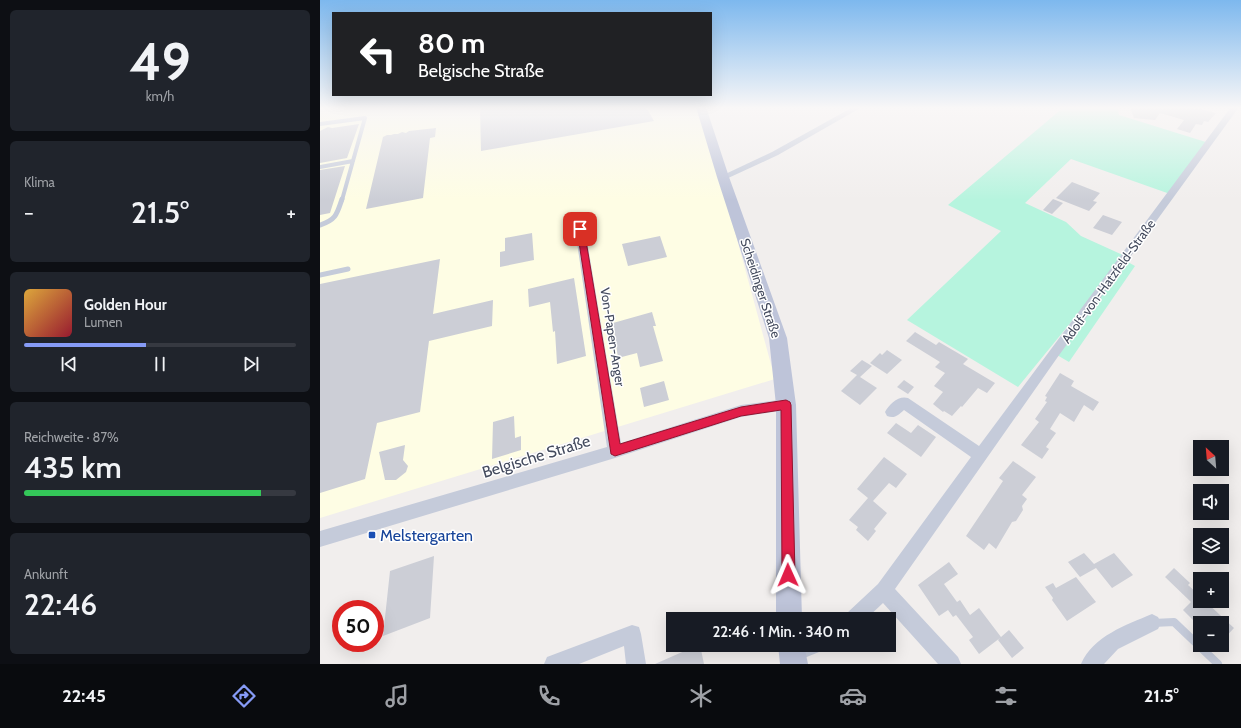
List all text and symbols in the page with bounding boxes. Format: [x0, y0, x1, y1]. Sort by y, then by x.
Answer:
text: 80 m [418, 26, 485, 60]
icon: left [352, 28, 404, 80]
text: 49 [129, 30, 191, 93]
text: Belgische Straße [418, 60, 544, 82]
text: km/h [146, 88, 174, 104]
text: Klima [24, 174, 55, 190]
text: 21.5° [131, 194, 189, 231]
text: − [24, 199, 34, 226]
text: + [286, 199, 296, 226]
pin [563, 212, 597, 246]
street label: Adolf-von-Hatzfeld-Straße [1058, 216, 1159, 346]
icon: arrive [569, 218, 591, 240]
street label: Scheidinger Straße [737, 236, 785, 340]
street label: Von-Papen-Anger [597, 286, 629, 388]
text: Golden Hour [84, 296, 167, 314]
text: Lumen [84, 314, 123, 330]
icon: previous [58, 353, 80, 375]
icon: pause [149, 353, 171, 375]
icon: next [240, 353, 262, 375]
text: Reichweite · 87% [24, 429, 119, 445]
street label: Belgische Straße [480, 431, 592, 482]
north arrow [1193, 440, 1229, 476]
map controls [1193, 440, 1229, 652]
text: 435 km [24, 449, 122, 486]
button: sound [1193, 484, 1229, 520]
place label: Melstergarten [380, 526, 473, 545]
button: layers [1193, 528, 1229, 564]
marker: Melstergarten [367, 530, 377, 540]
position arrow [767, 554, 809, 596]
text: Ankunft [24, 566, 68, 582]
button: + [1193, 572, 1229, 608]
text: 22:46 [24, 586, 97, 623]
speed limit sign: 50 [332, 600, 384, 652]
button: − [1193, 616, 1229, 652]
text: 22:46 · 1 Min. · 340 m [712, 623, 850, 641]
icon: directions [230, 682, 258, 710]
icon: music [383, 682, 411, 710]
icon: phone [535, 682, 563, 710]
icon: climate [687, 682, 715, 710]
icon: car [839, 682, 867, 710]
icon: filters [992, 682, 1020, 710]
text: 22:45 [62, 685, 106, 707]
text: 21.5° [1144, 685, 1179, 707]

